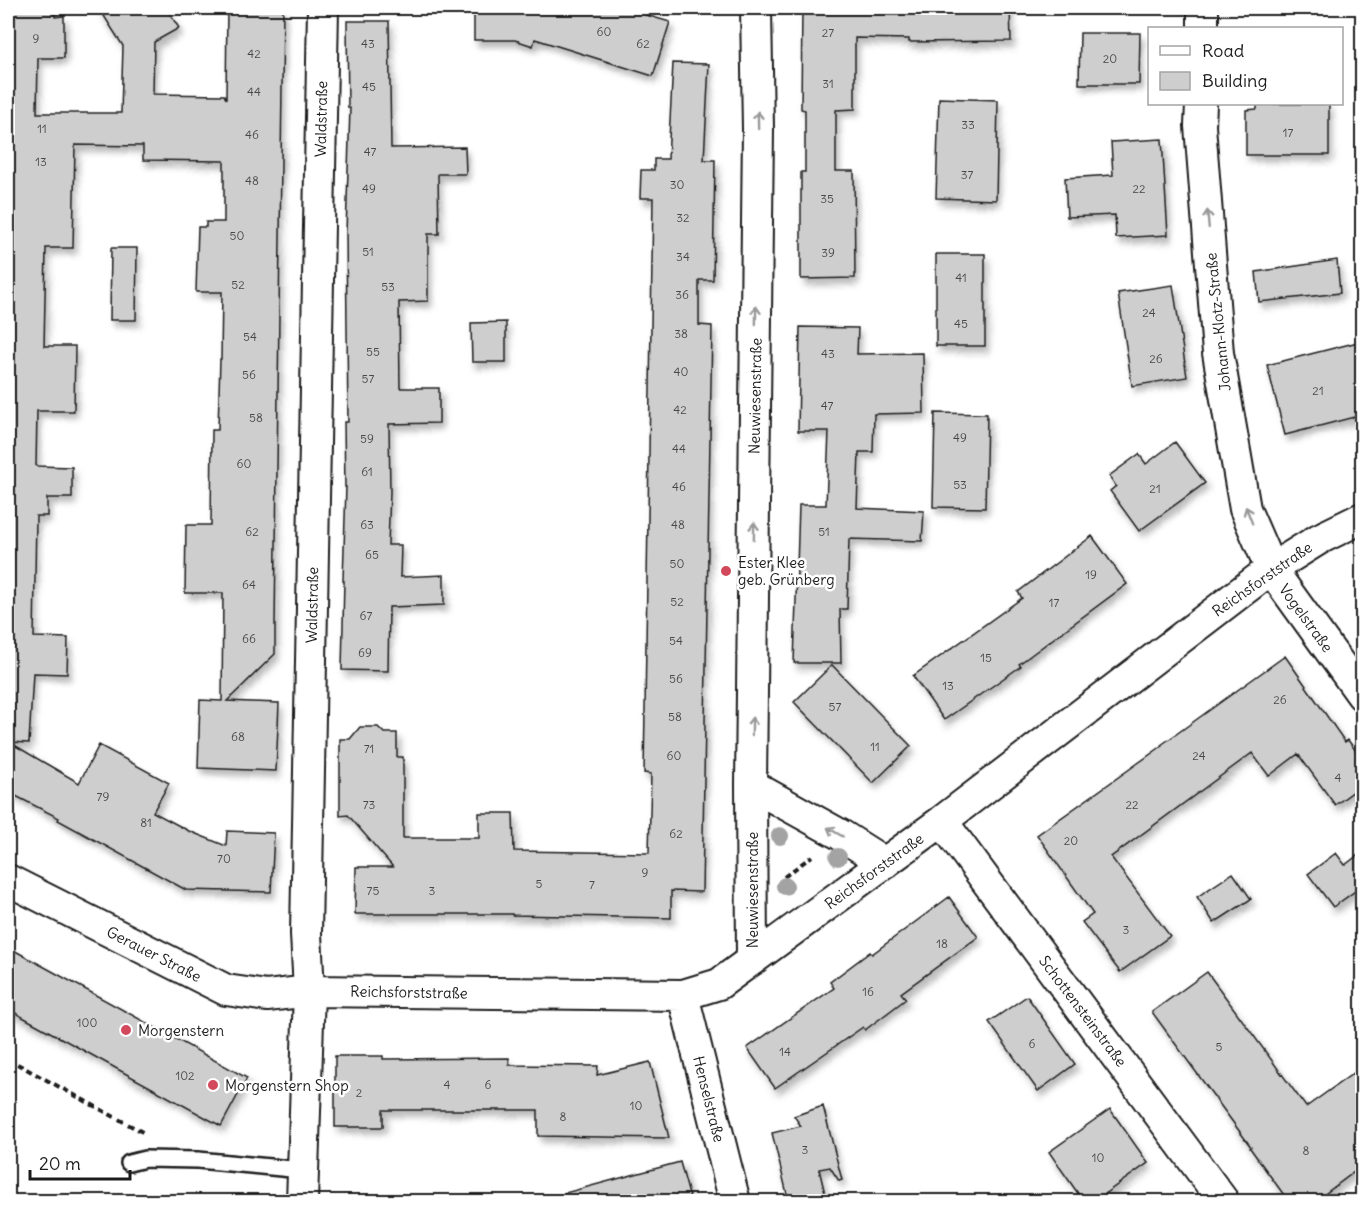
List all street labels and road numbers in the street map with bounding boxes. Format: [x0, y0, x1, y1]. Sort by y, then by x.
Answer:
street label: Waldstraße [311, 81, 331, 157]
street label: Johann-Klotz-Straße [1201, 252, 1235, 392]
street label: Neuwiesenstraße [744, 338, 766, 454]
street label: Reichsforststraße [1208, 537, 1316, 621]
street label: Waldstraße [302, 567, 322, 643]
street label: Vogelstraße [1275, 580, 1337, 656]
street label: Reichsforststraße [821, 829, 927, 913]
street label: Neuwiesenstraße [743, 832, 762, 948]
street label: Gerauer Straße [103, 922, 205, 986]
street label: Schottensteinstraße [1035, 952, 1131, 1070]
street label: Reichsforststraße [350, 981, 468, 1003]
street label: Henselstraße [689, 1054, 729, 1144]

